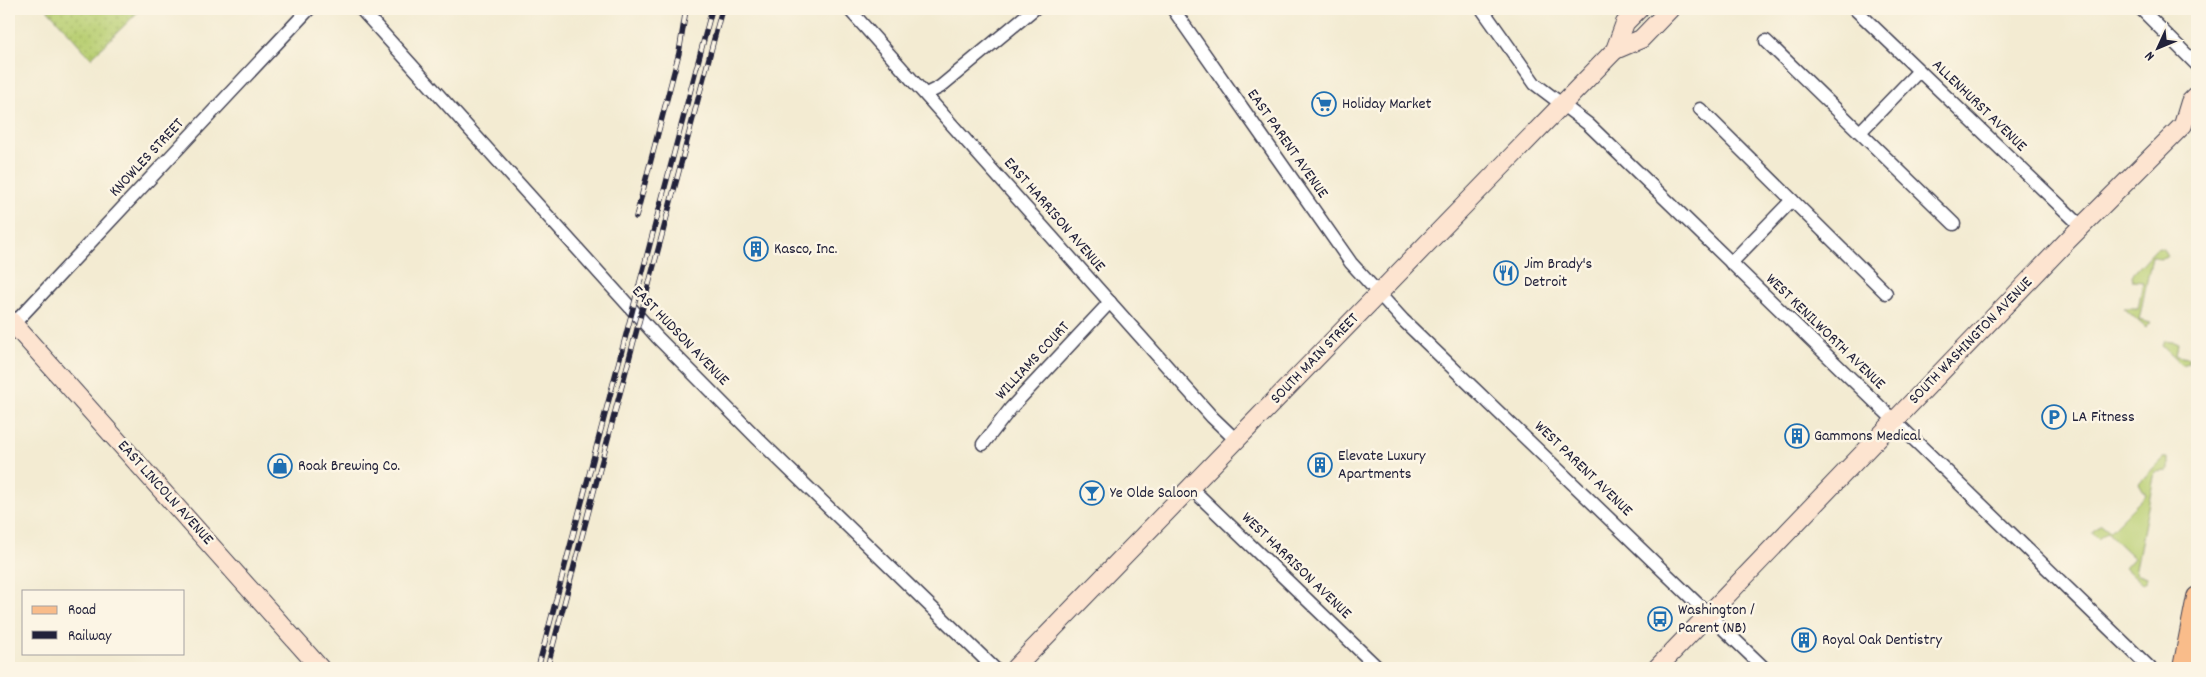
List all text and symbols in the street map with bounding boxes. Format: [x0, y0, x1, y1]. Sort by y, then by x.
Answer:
north arrow [2134, 22, 2184, 72]
text: N [2140, 46, 2160, 65]
street label: ALLENHURST AVENUE [1926, 55, 2032, 158]
street label: EAST PARENT AVENUE [1241, 85, 1334, 204]
supermarket icon: Holiday Market [1311, 91, 1337, 117]
place label: Holiday Market [1342, 93, 1432, 116]
street label: KNOWLES STREET [104, 113, 190, 203]
street label: EAST HARRISON AVENUE [998, 153, 1111, 278]
building icon: Kasco, Inc. [743, 236, 769, 262]
place label: Kasco, Inc. [774, 238, 837, 261]
place label: Jim Brady's Detroit [1524, 253, 1593, 294]
restaurant icon: Jim Brady's Detroit [1493, 260, 1519, 286]
street label: WEST KENILWORTH AVENUE [1760, 269, 1891, 396]
street label: SOUTH WASHINGTON AVENUE [1904, 271, 2039, 410]
street label: EAST HUDSON AVENUE [626, 281, 735, 392]
street label: SOUTH MAIN STREET [1265, 308, 1365, 410]
street label: WILLIAMS COURT [990, 316, 1076, 405]
parking icon: LA Fitness [2041, 404, 2067, 430]
place label: LA Fitness [2072, 406, 2135, 429]
street label: WEST PARENT AVENUE [1529, 416, 1638, 523]
building icon: Gammons Medical [1784, 423, 1810, 449]
place label: Gammons Medical [1814, 425, 1921, 448]
street label: EAST LINCOLN AVENUE [112, 435, 219, 551]
place label: Elevate Luxury Apartments [1338, 445, 1426, 486]
building icon: Elevate Luxury Apartments [1307, 452, 1333, 478]
shop icon: Roak Brewing Co. [267, 453, 293, 479]
place label: Roak Brewing Co. [298, 455, 400, 478]
bar icon: Ye Olde Saloon [1079, 480, 1105, 506]
place label: Ye Olde Saloon [1110, 482, 1198, 505]
street label: WEST HARRISON AVENUE [1236, 507, 1357, 625]
legend [22, 590, 185, 654]
place label: Washington / Parent (NB) [1678, 599, 1755, 640]
text: Road [68, 600, 96, 622]
bus stop icon: Washington / Parent (NB) [1647, 606, 1673, 632]
text: Railway [68, 626, 112, 648]
building icon: Royal Oak Dentistry [1791, 627, 1817, 653]
place label: Royal Oak Dentistry [1822, 629, 1942, 652]

